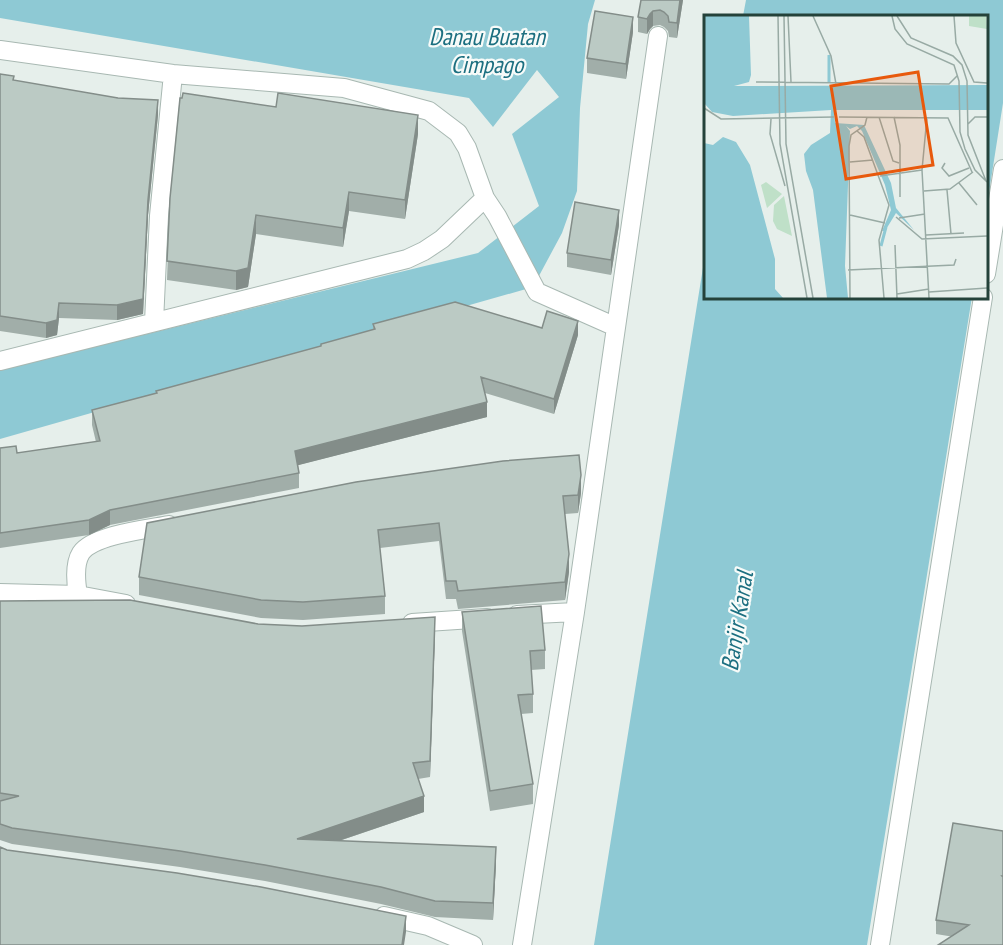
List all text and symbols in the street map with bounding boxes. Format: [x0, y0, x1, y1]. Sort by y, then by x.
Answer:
inset map [704, 15, 988, 298]
water label: Danau Buatan Cimpago [429, 21, 546, 80]
water label: Banjir Kanal [714, 567, 761, 673]

